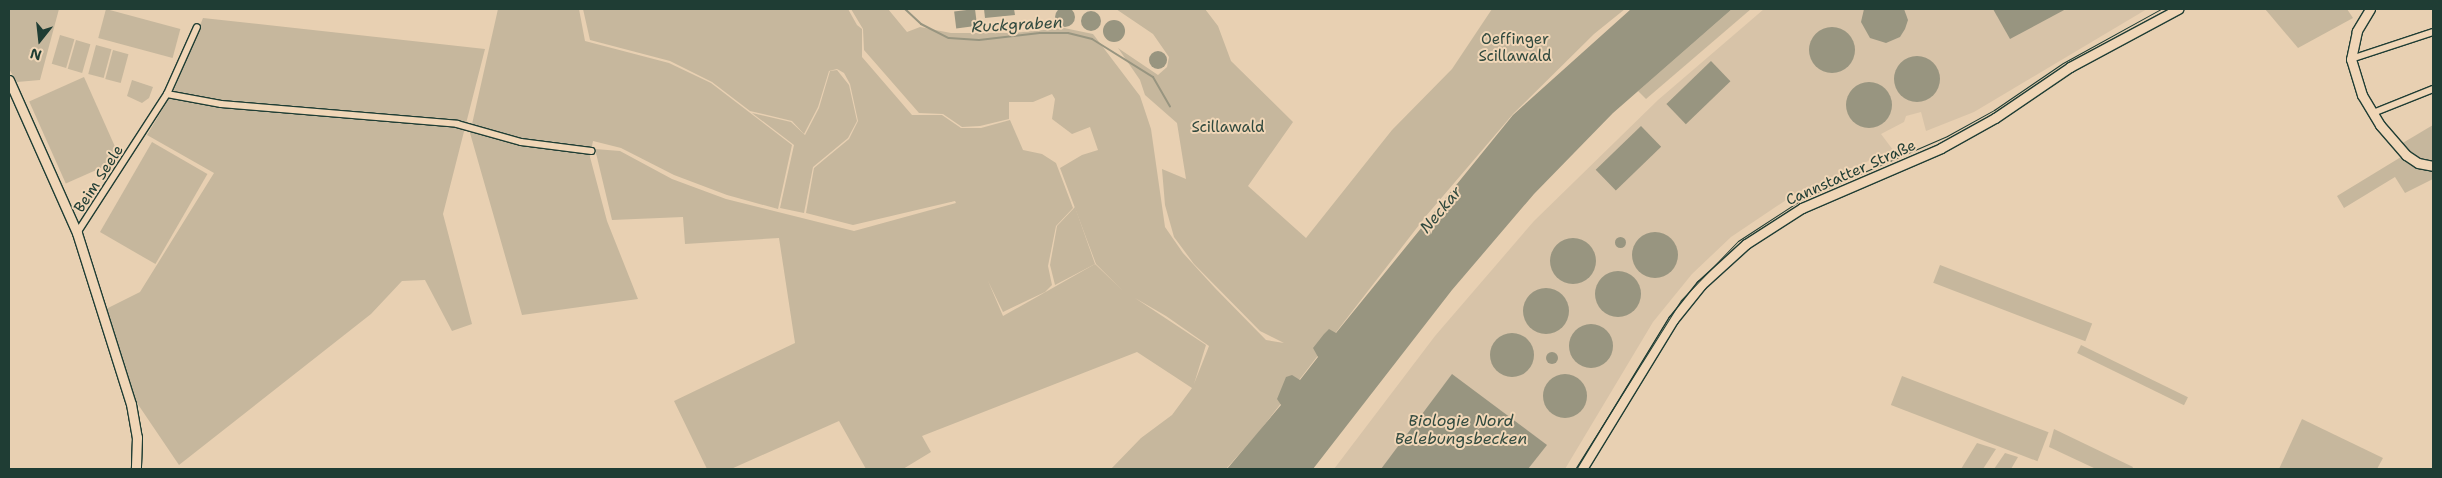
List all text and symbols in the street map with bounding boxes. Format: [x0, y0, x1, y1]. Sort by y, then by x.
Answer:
water label: Ruckgraben [971, 13, 1063, 37]
north arrow [15, 15, 65, 65]
park label: Oeffinger Scillawald [1478, 30, 1552, 65]
text: N [28, 44, 44, 65]
park label: Scillawald [1191, 119, 1265, 137]
street label: Cannstatter Straße [1783, 136, 1919, 210]
street label: Beim Seele [71, 142, 127, 216]
water label: Neckar [1416, 183, 1466, 237]
water label: Biologie Nord Belebungsbecken [1395, 411, 1527, 449]

